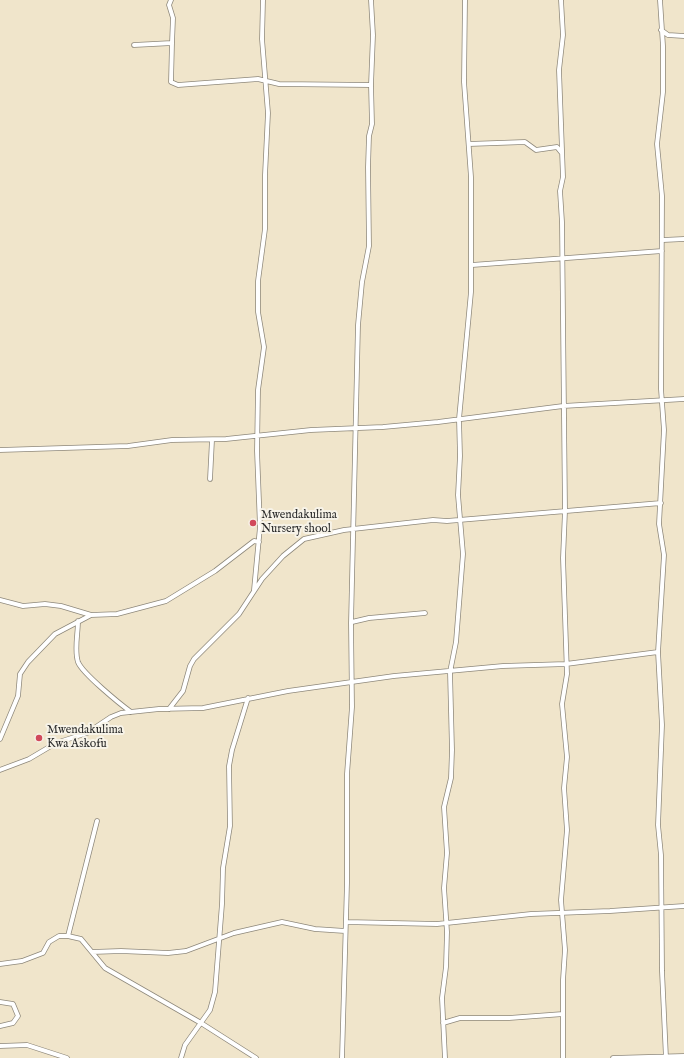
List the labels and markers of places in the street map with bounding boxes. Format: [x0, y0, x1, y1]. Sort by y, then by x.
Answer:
place label: Mwendakulima Nursery shool [261, 509, 337, 537]
marker: Mwendakulima Nursery shool [248, 518, 258, 528]
place label: Mwendakulima Kwa Askofu [47, 724, 123, 752]
marker: Mwendakulima Kwa Askofu [34, 733, 44, 743]

